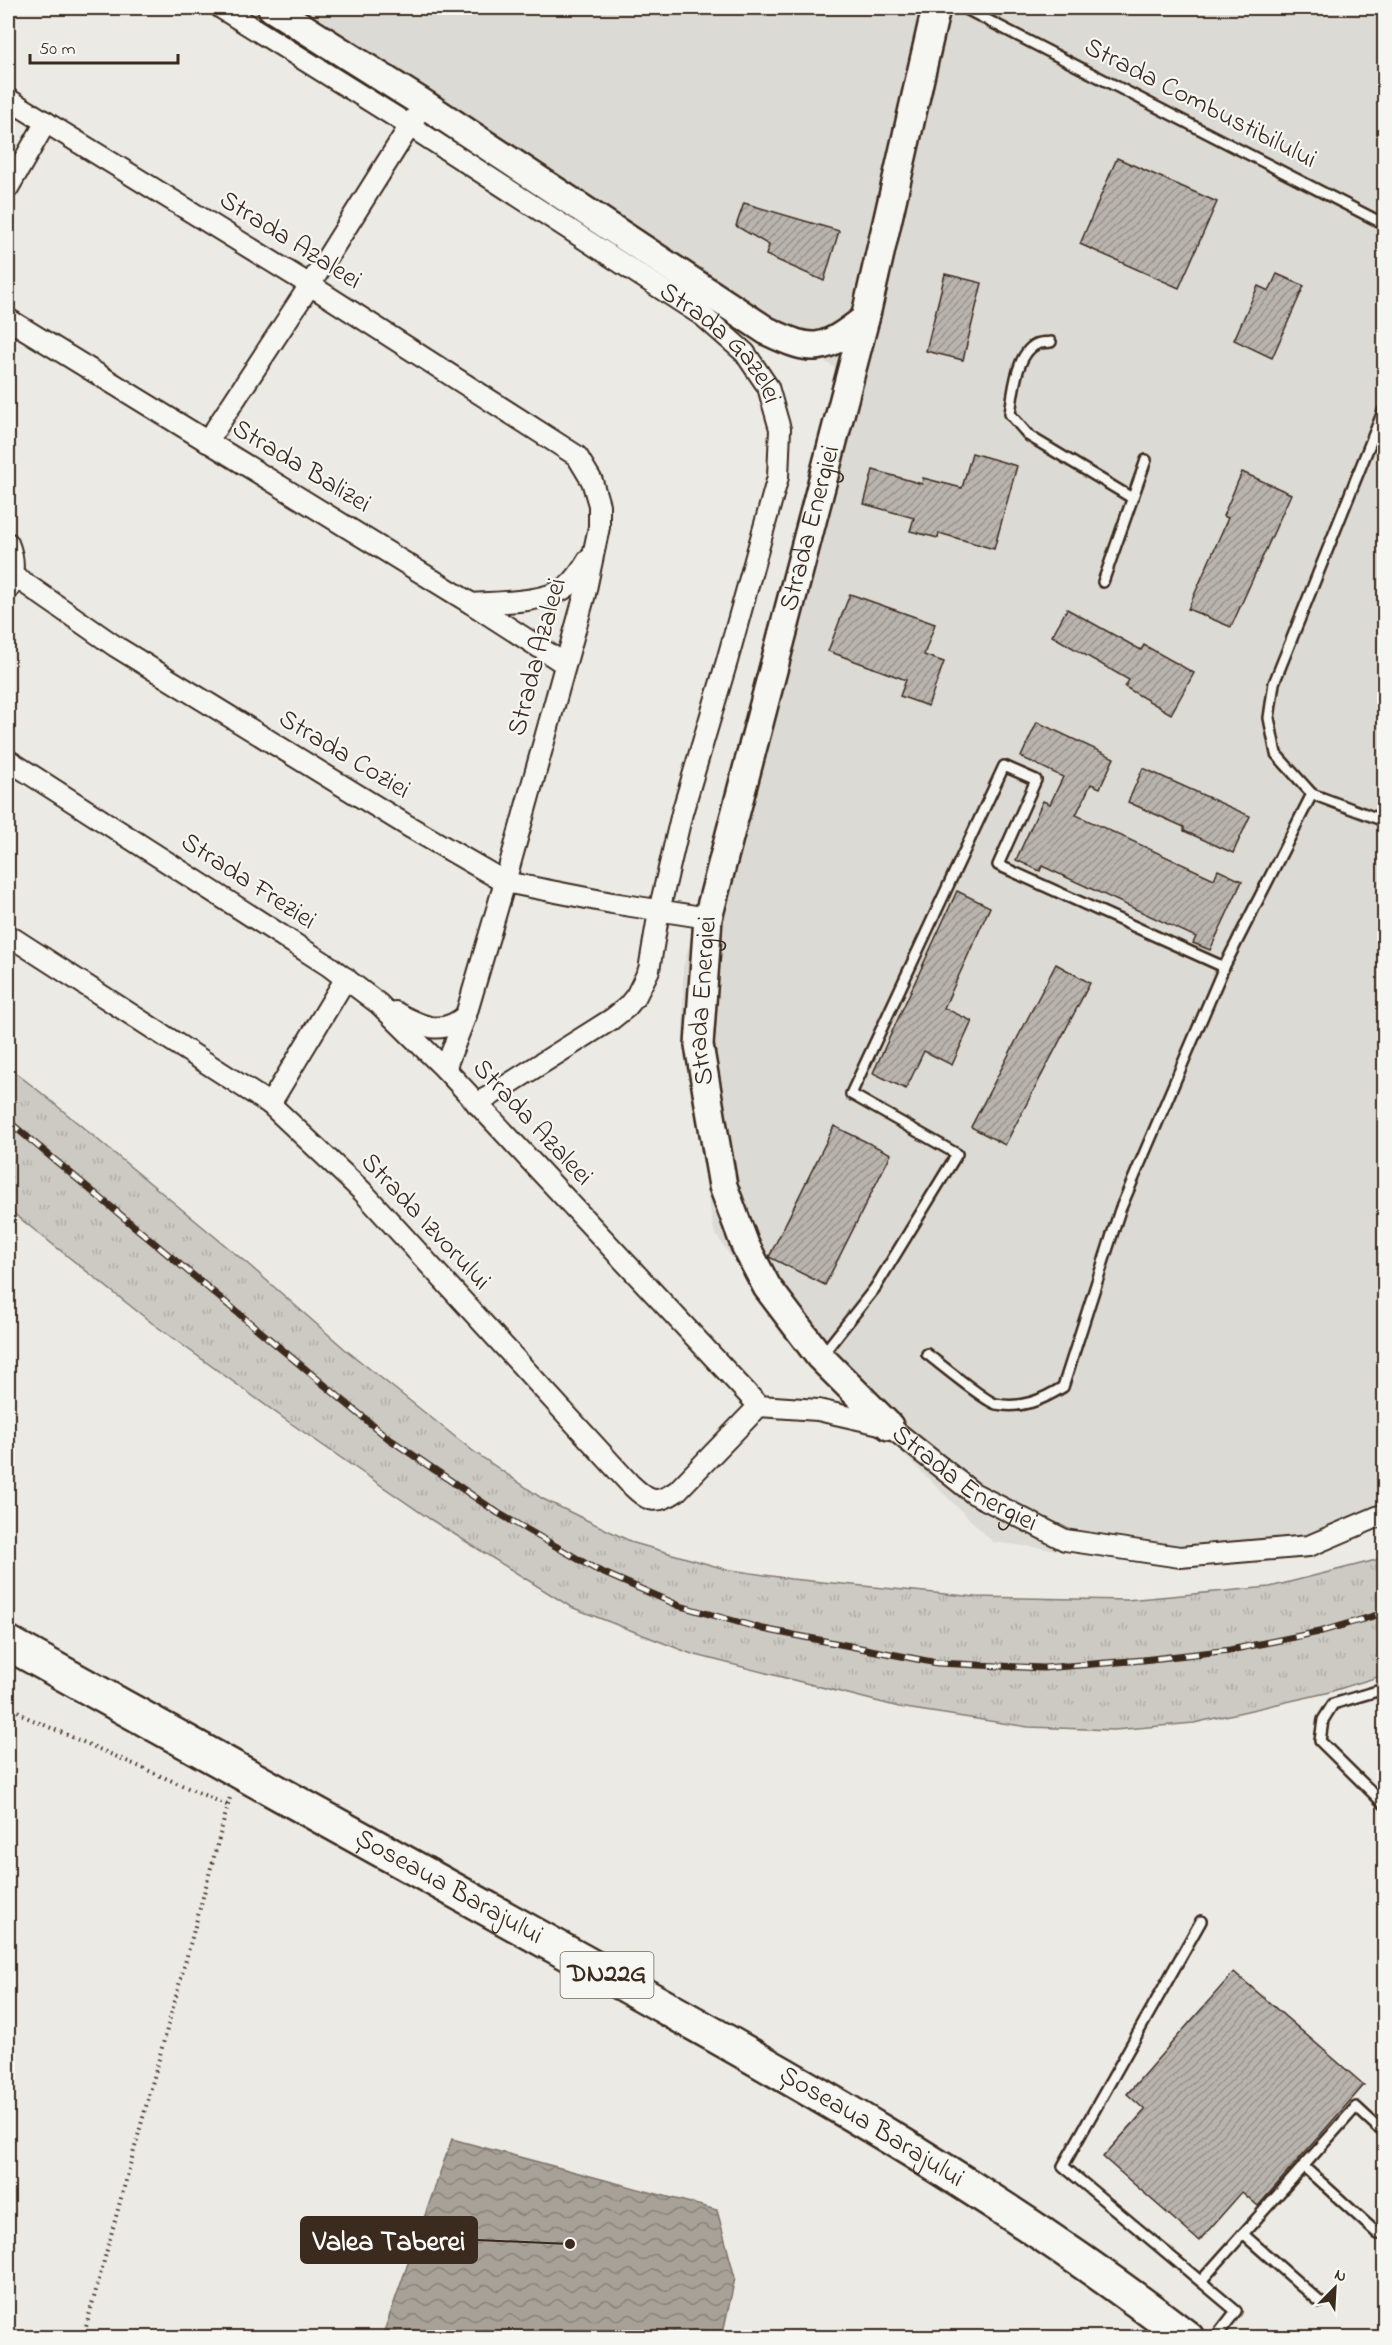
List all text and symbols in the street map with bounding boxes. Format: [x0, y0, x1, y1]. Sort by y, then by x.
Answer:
scale bar [30, 27, 178, 65]
street label: Strada Combustibilului [1077, 28, 1323, 180]
text: 50 m [39, 37, 76, 63]
street label: Strada Azaleei [211, 182, 369, 300]
street label: Strada Gazelei [651, 273, 791, 408]
street label: Strada Balizei [224, 410, 378, 524]
street label: Strada Energiei [770, 441, 851, 615]
street label: Strada Azaleei [498, 574, 578, 740]
street label: Strada Coziei [271, 700, 417, 810]
street label: Strada Freziei [172, 823, 324, 941]
street label: Strada Energiei [679, 915, 728, 1089]
street label: Strada Azaleei [463, 1050, 601, 1196]
street label: Strada Izvorului [351, 1144, 499, 1300]
street label: Strada Energiei [883, 1415, 1044, 1542]
street label: Șoseaua Barajului [348, 1819, 550, 1955]
road number: DN22G [560, 1952, 654, 1998]
street label: Șoseaua Barajului [772, 2056, 972, 2198]
callout: Valea Taberei [301, 2217, 477, 2263]
text: Valea Taberei [312, 2223, 465, 2264]
north arrow [1305, 2258, 1365, 2318]
text: N [1330, 2263, 1350, 2289]

